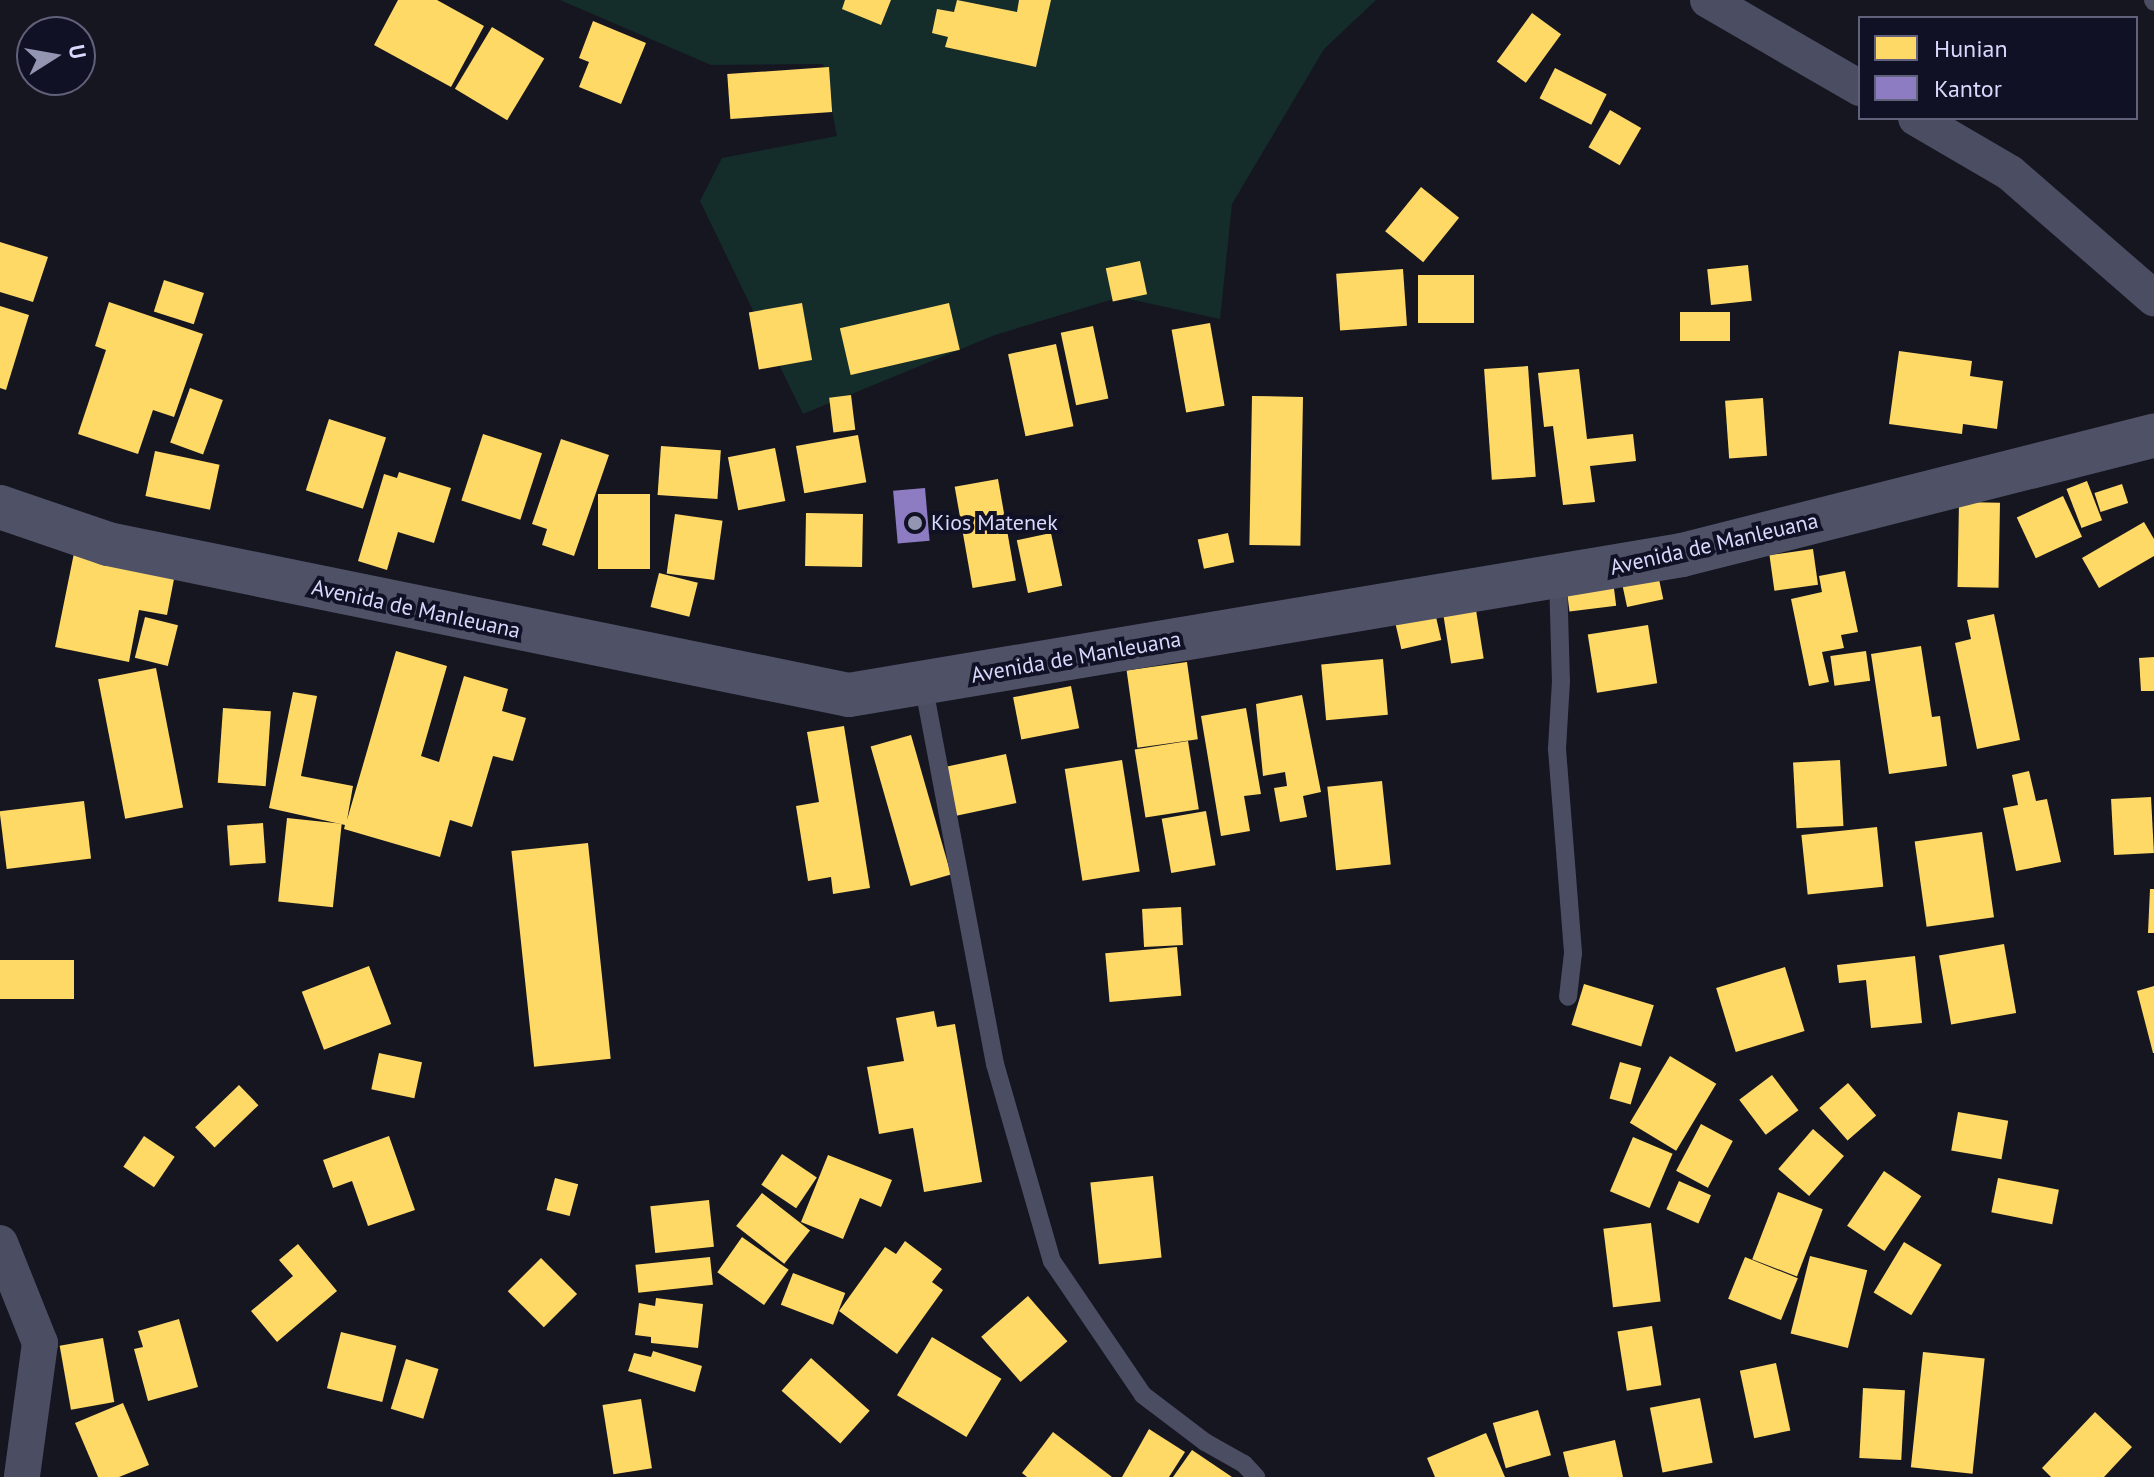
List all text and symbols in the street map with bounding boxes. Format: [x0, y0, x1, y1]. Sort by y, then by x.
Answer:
north arrow [16, 16, 96, 96]
legend [1858, 16, 2138, 120]
text: Hunian [1934, 33, 2008, 64]
text: U [63, 42, 93, 61]
text: Kantor [1934, 73, 2002, 104]
street label: Avenida de Manleuana [1607, 507, 1821, 581]
place label: Kios Matenek [931, 510, 1058, 536]
marker: Kios Matenek [906, 514, 924, 532]
street label: Avenida de Manleuana [309, 574, 523, 644]
street label: Avenida de Manleuana [969, 626, 1183, 688]

